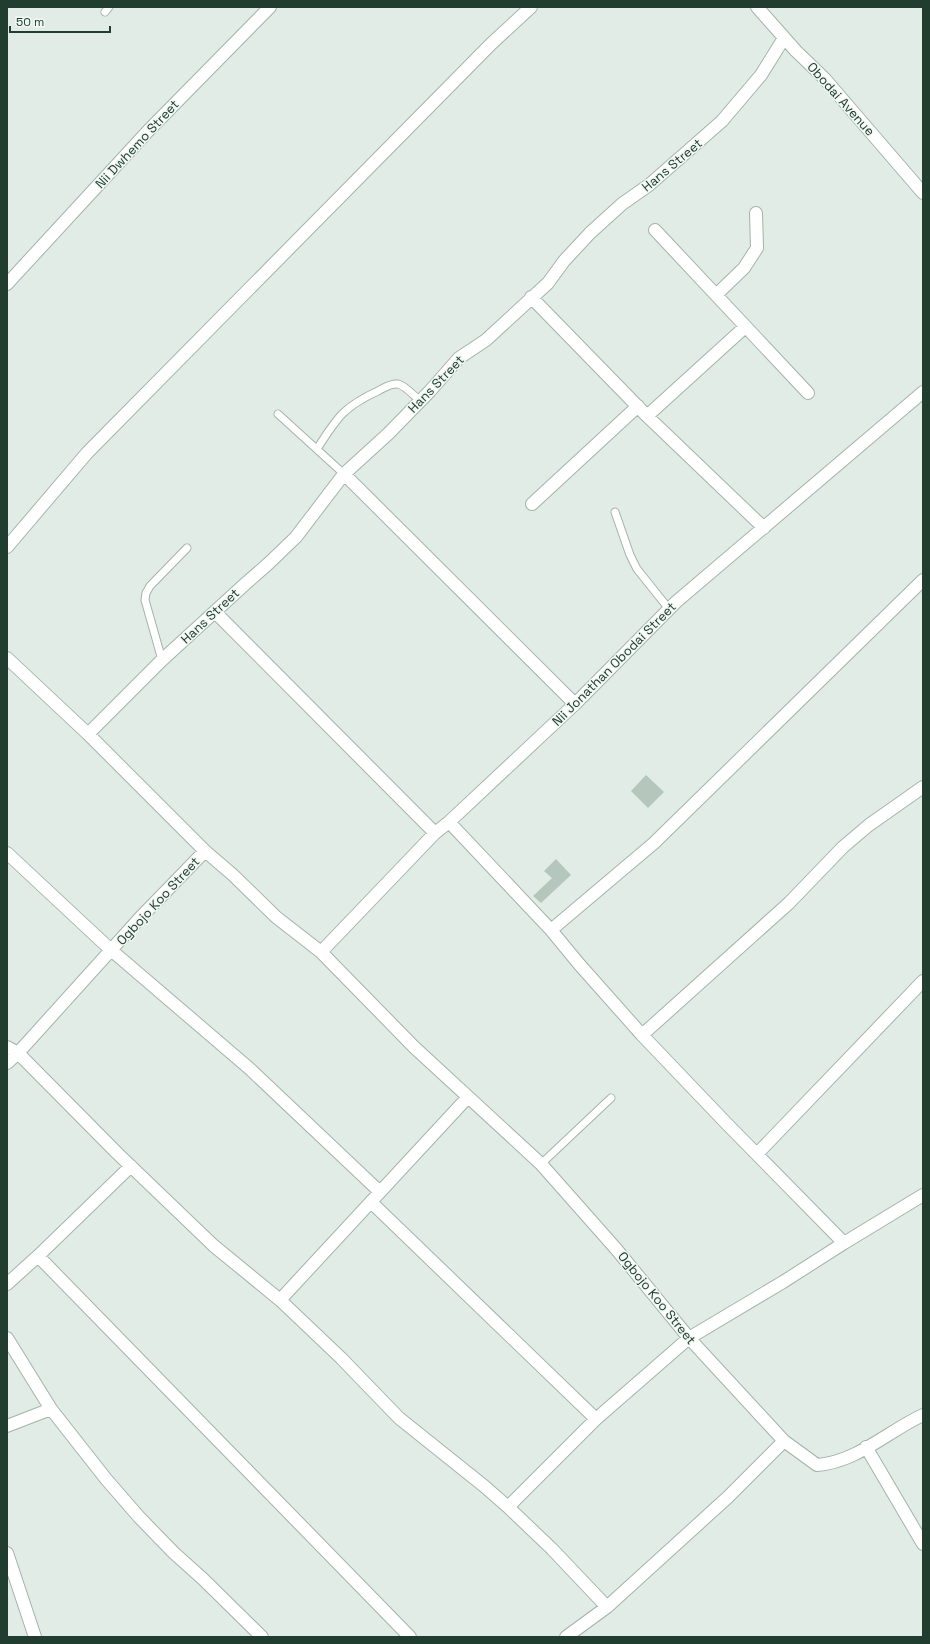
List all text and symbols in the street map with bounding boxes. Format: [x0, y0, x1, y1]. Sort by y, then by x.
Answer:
scale bar [10, 8, 110, 34]
text: 50 m [16, 14, 44, 30]
street label: Obodai Avenue [803, 59, 879, 139]
street label: Nii Dwhemo Street [91, 96, 183, 192]
street label: Hans Street [638, 135, 706, 195]
street label: Hans Street [404, 352, 468, 416]
street label: Hans Street [177, 585, 243, 647]
street label: Nii Jonathan Obodai Street [548, 598, 680, 730]
street label: Ogbojo Koo Street [113, 853, 203, 949]
street label: Ogbojo Koo Street [614, 1248, 700, 1348]

